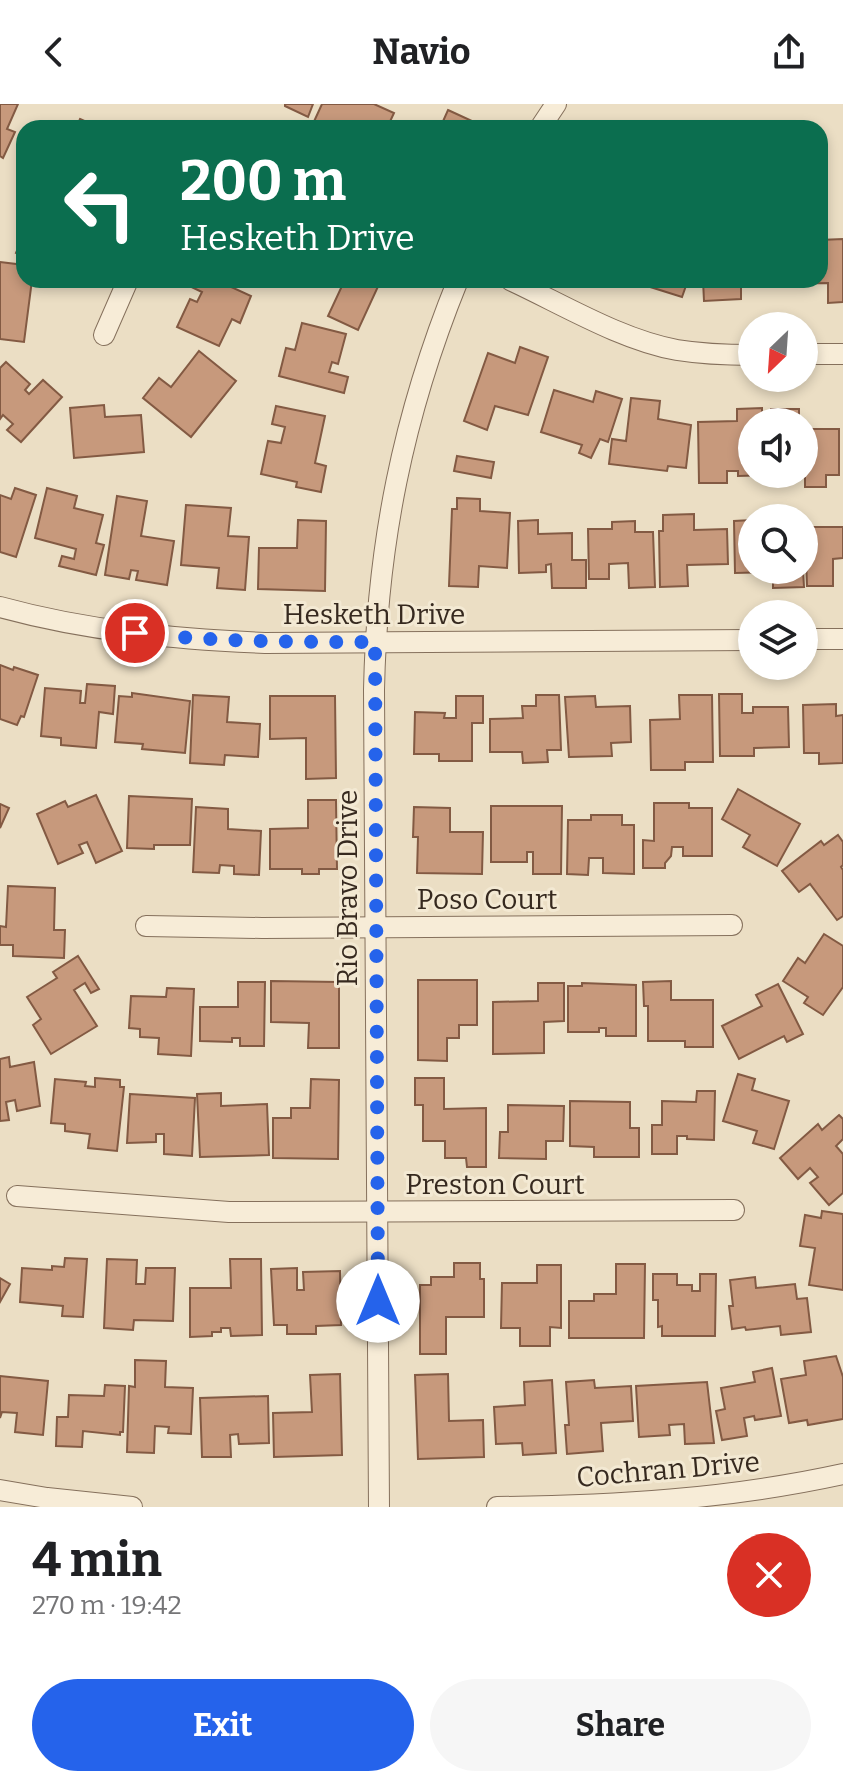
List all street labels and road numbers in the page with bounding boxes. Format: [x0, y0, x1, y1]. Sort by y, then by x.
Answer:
street label: Hesketh Drive [283, 598, 465, 631]
street label: Rio Bravo Drive [331, 790, 364, 986]
street label: Poso Court [417, 883, 557, 916]
street label: Preston Court [405, 1168, 585, 1201]
street label: Cochran Drive [575, 1445, 761, 1494]

